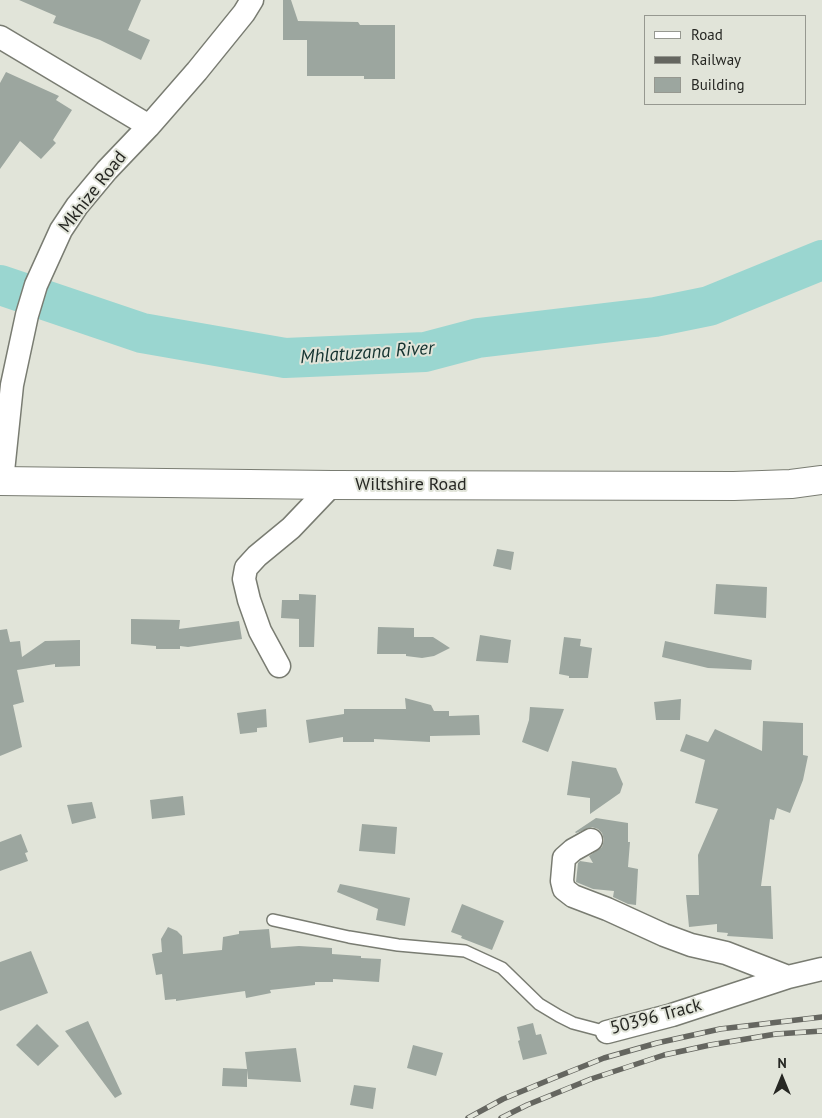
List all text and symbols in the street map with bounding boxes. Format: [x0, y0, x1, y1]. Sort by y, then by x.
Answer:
legend [644, 15, 807, 105]
text: Road [691, 25, 723, 44]
text: Railway [691, 50, 741, 69]
text: Building [691, 75, 745, 94]
street label: Mkhize Road [55, 147, 131, 237]
water label: Mhlatuzana River [299, 337, 435, 369]
street label: Wiltshire Road [355, 474, 467, 496]
street label: 50396 Track [608, 994, 704, 1040]
north arrow [757, 1053, 807, 1103]
text: N [777, 1054, 787, 1072]

